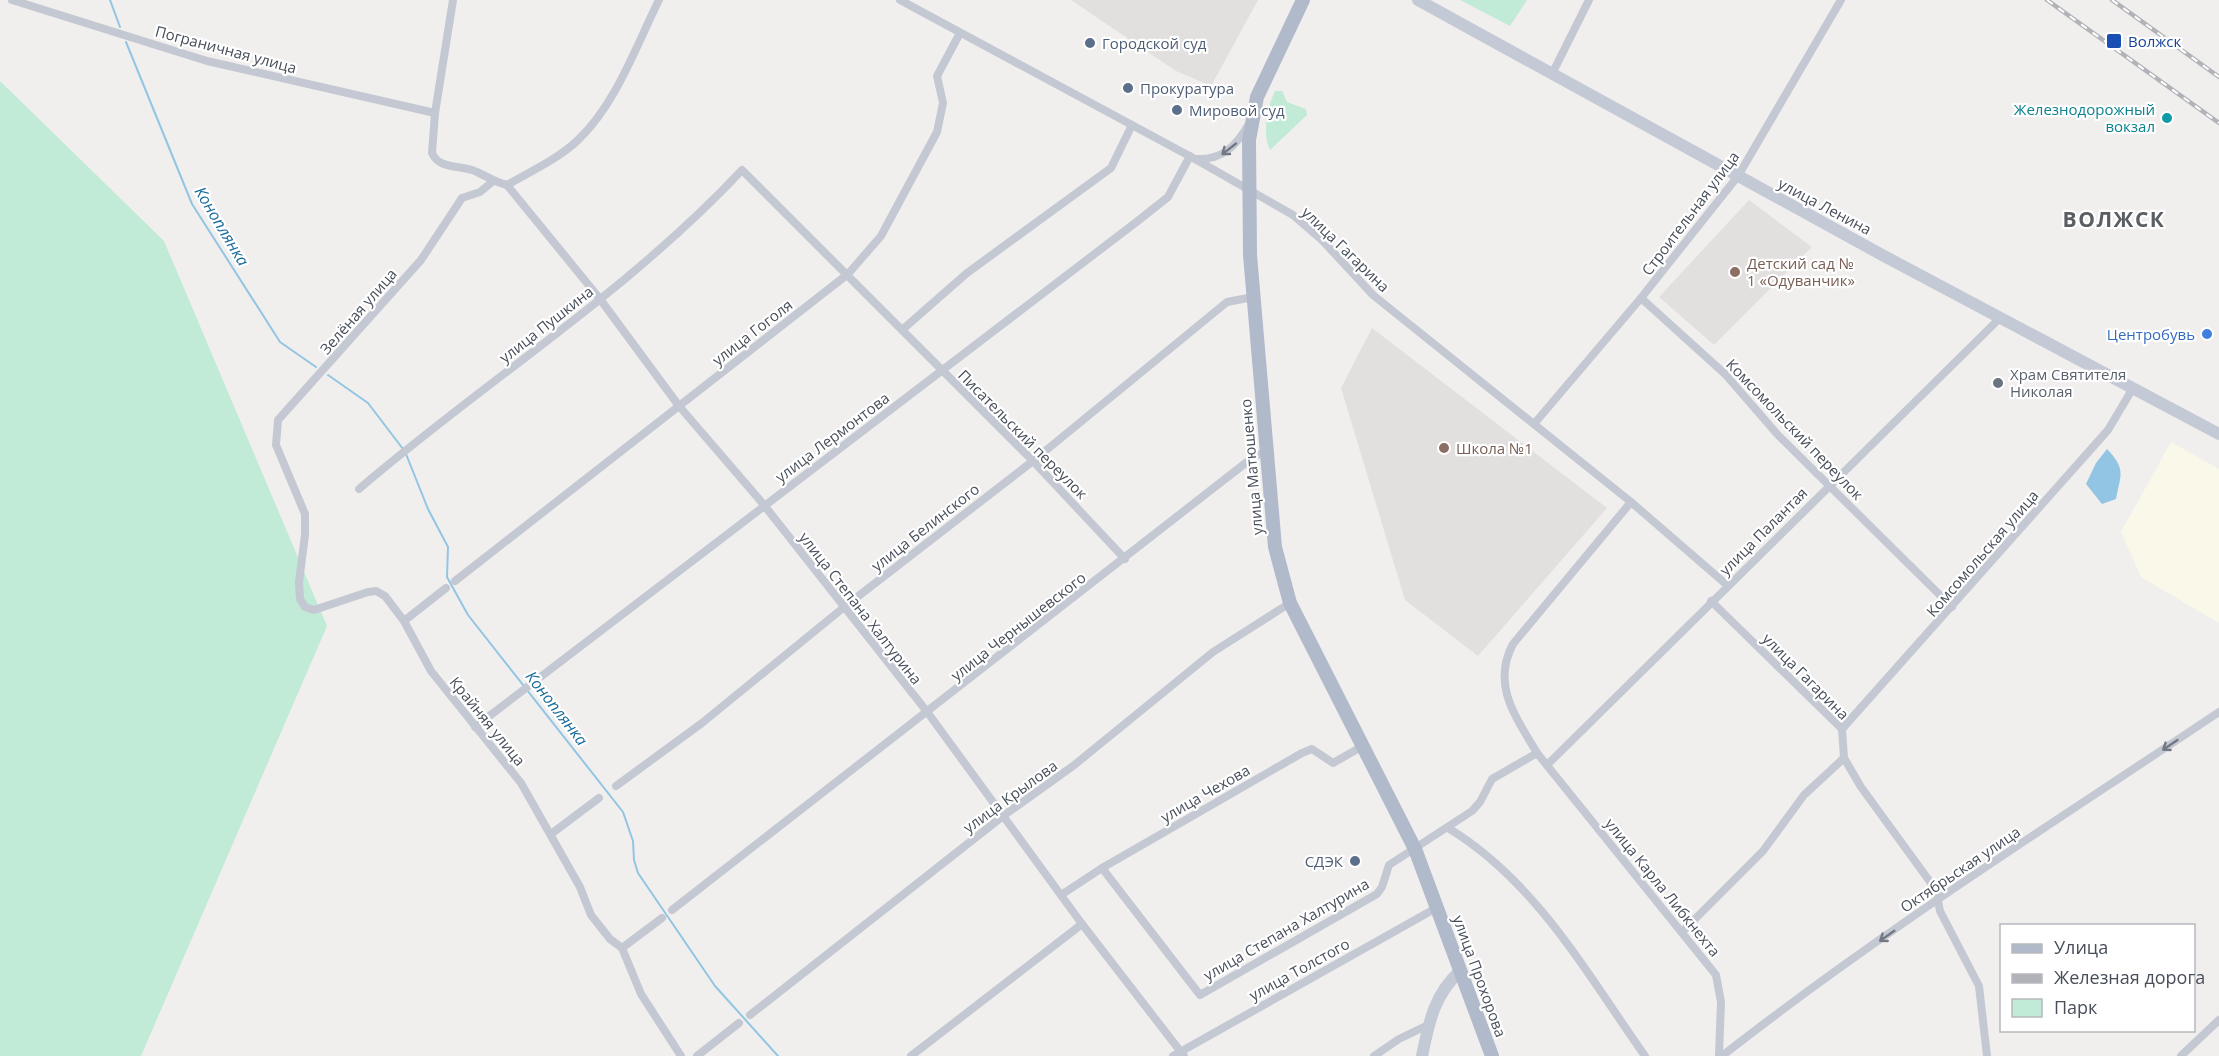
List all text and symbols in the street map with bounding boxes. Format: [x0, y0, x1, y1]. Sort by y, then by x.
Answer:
street label: Пограничная улица [153, 21, 299, 77]
place label: Волжск [2128, 31, 2182, 51]
marker: Волжск [2105, 32, 2123, 50]
place label: Городской суд [1102, 33, 1207, 53]
marker: Городской суд [1083, 36, 1097, 50]
place label: Прокуратура [1140, 78, 1234, 98]
marker: Прокуратура [1121, 81, 1135, 95]
place label: Железнодорожный вокзал [2014, 99, 2155, 136]
place label: Мировой суд [1189, 100, 1285, 120]
marker: Мировой суд [1170, 103, 1184, 117]
marker: Железнодорожный вокзал [2160, 111, 2174, 125]
one-way arrow [1221, 143, 1237, 156]
street label: Строительная улица [1637, 147, 1743, 279]
street label: улица Ленина [1775, 173, 1875, 239]
water label: Коноплянка [190, 182, 254, 270]
street label: улица Гагарина [1298, 202, 1394, 296]
district label: ВОЛЖСК [2063, 205, 2165, 233]
place label: Детский сад № 1 «Одуванчик» [1747, 253, 1855, 290]
street label: Зелёная улица [315, 264, 401, 358]
marker: Детский сад № 1 «Одуванчик» [1728, 265, 1742, 279]
street label: улица Пушкина [495, 281, 597, 367]
street label: улица Гоголя [708, 294, 796, 370]
place label: Центробувь [2107, 324, 2195, 344]
marker: Центробувь [2200, 327, 2214, 341]
street label: Комсомольский переулок [1722, 354, 1868, 504]
place label: Храм Святителя Николая [2010, 364, 2126, 401]
street label: Писательский переулок [954, 365, 1092, 503]
marker: Храм Святителя Николая [1991, 376, 2005, 390]
street label: улица Лермонтова [771, 388, 893, 486]
street label: улица Матюшенко [1235, 398, 1267, 536]
place label: Школа №1 [1456, 438, 1533, 458]
marker: Школа №1 [1437, 441, 1451, 455]
street label: улица Белинского [867, 479, 983, 575]
street label: улица Палантая [1715, 483, 1811, 579]
street label: Комсомольская улица [1921, 485, 2043, 621]
street label: улица Степана Халтурина [795, 528, 927, 688]
street label: улица Чернышевского [946, 567, 1090, 685]
street label: улица Гагарина [1758, 628, 1854, 724]
water label: Коноплянка [521, 666, 593, 750]
street label: Крайняя улица [446, 672, 530, 770]
one-way arrow [2162, 738, 2179, 751]
street label: улица Крылова [959, 755, 1061, 837]
street label: улица Чехова [1157, 759, 1253, 827]
street label: улица Карла Либкнехта [1601, 814, 1725, 960]
street label: Октябрьская улица [1896, 821, 2024, 917]
place label: СДЭК [1305, 851, 1344, 871]
marker: СДЭК [1348, 854, 1362, 868]
street label: улица Степана Халтурина [1199, 873, 1373, 985]
street label: улица Прохорова [1449, 912, 1511, 1040]
legend [2000, 924, 2195, 1032]
one-way arrow [1879, 930, 1896, 942]
street label: улица Толстого [1245, 933, 1353, 1005]
text: Улица [2054, 935, 2108, 959]
text: Железная дорога [2054, 965, 2205, 989]
text: Парк [2054, 995, 2098, 1019]

